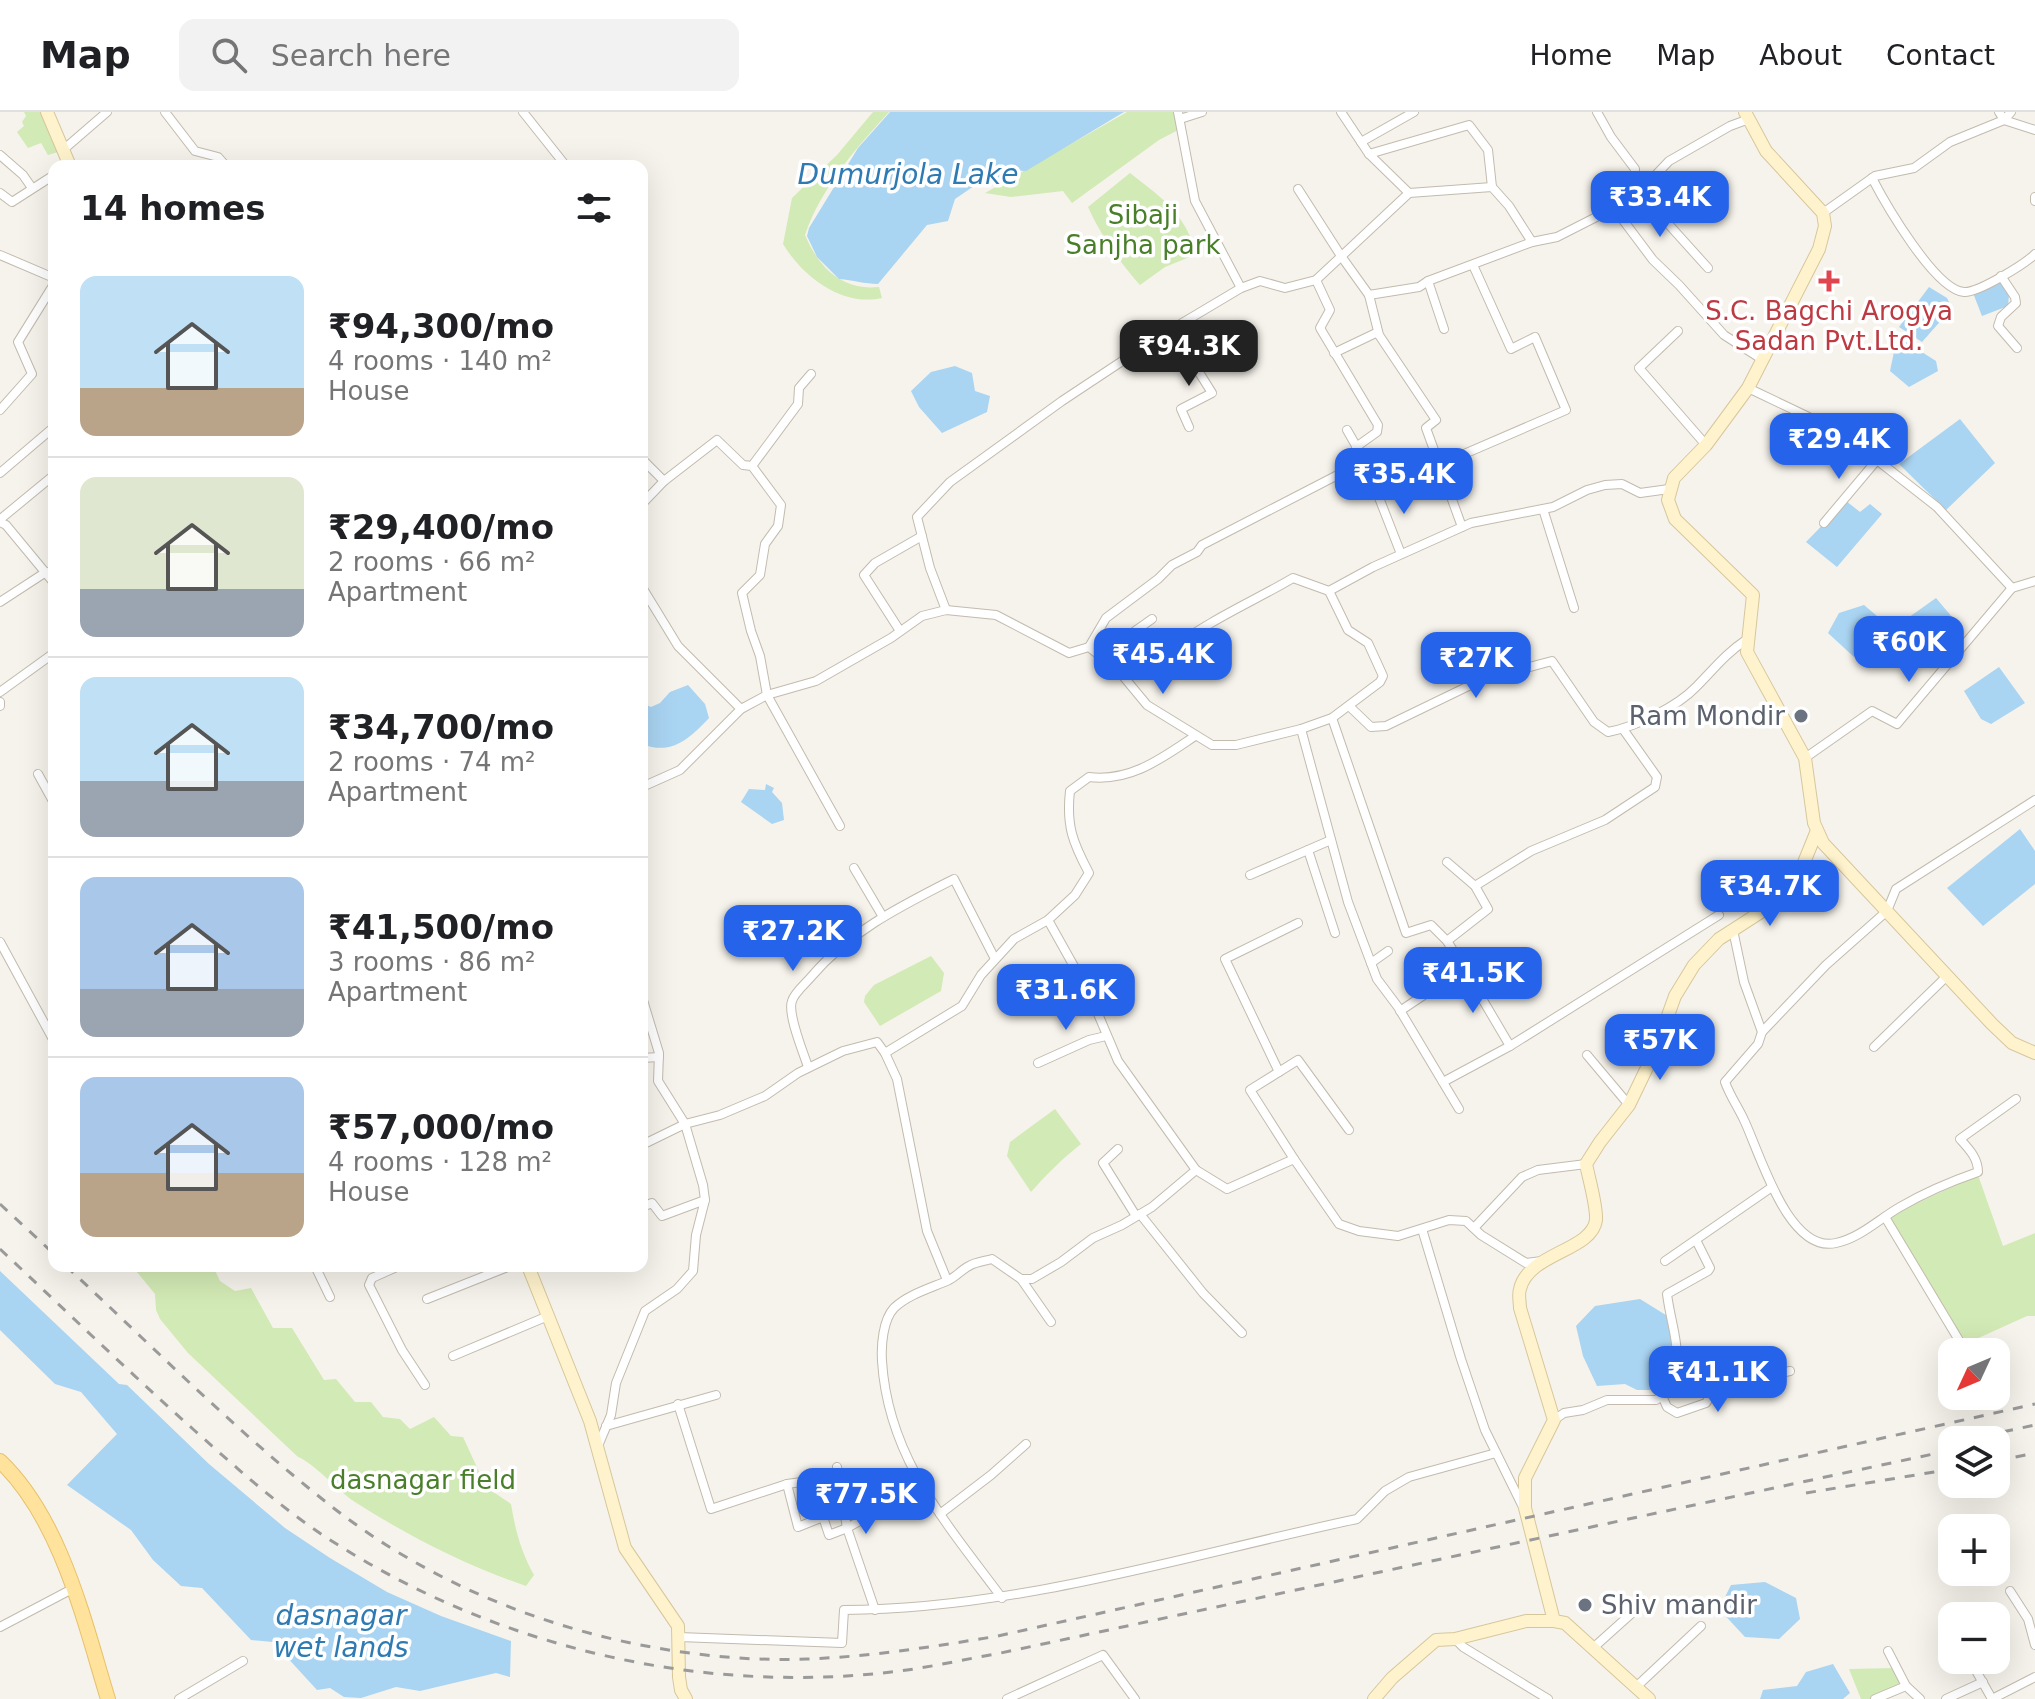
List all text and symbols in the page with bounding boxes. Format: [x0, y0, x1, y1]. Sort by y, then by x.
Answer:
search box [179, 19, 739, 91]
text: Map [40, 33, 131, 77]
icon: search [207, 33, 251, 77]
text: Search here [271, 38, 451, 73]
text: Home [1529, 39, 1612, 72]
text: Map [1656, 39, 1715, 72]
text: About [1759, 39, 1842, 72]
text: Contact [1886, 39, 1995, 72]
water label: Dumurjola Lake [798, 158, 1018, 191]
pin: ₹33.4K [1595, 171, 1725, 239]
text: ₹33.4K [1609, 182, 1711, 212]
icon: filters [572, 186, 616, 230]
text: 14 homes [80, 188, 265, 228]
park label: Sibaji Sanjha park [1066, 200, 1221, 260]
marker: S.C. Bagchi Arogya Sadan Pvt.Ltd. [1818, 270, 1840, 292]
place label: S.C. Bagchi Arogya Sadan Pvt.Ltd. [1705, 296, 1953, 356]
text: ₹94,300/mo [328, 306, 554, 346]
icon: home [144, 308, 240, 404]
pin: ₹94.3K [1124, 320, 1254, 388]
text: ₹94.3K [1138, 331, 1240, 361]
text: 4 rooms · 140 m² [328, 346, 552, 376]
text: House [328, 376, 409, 406]
pin: ₹29.4K [1774, 413, 1904, 481]
text: ₹29.4K [1788, 424, 1890, 454]
pin: ₹35.4K [1339, 448, 1469, 516]
text: ₹35.4K [1353, 459, 1455, 489]
text: ₹29,400/mo [328, 507, 554, 547]
icon: home [144, 509, 240, 605]
text: 2 rooms · 66 m² [328, 547, 536, 577]
text: Apartment [328, 577, 467, 607]
pin: ₹60K [1862, 616, 1956, 684]
text: ₹60K [1872, 627, 1946, 657]
pin: ₹45.4K [1098, 628, 1228, 696]
pin: ₹27K [1429, 632, 1523, 700]
text: ₹45.4K [1112, 639, 1214, 669]
text: ₹27K [1439, 643, 1513, 673]
place label: Ram Mondir [1629, 701, 1785, 731]
text: ₹34,700/mo [328, 707, 554, 747]
marker: Ram Mondir [1792, 707, 1810, 725]
icon: home [144, 709, 240, 805]
text: 2 rooms · 74 m² [328, 747, 536, 777]
text: Apartment [328, 777, 467, 807]
pin: ₹34.7K [1705, 860, 1835, 928]
text: ₹34.7K [1719, 871, 1821, 901]
pin: ₹27.2K [728, 905, 858, 973]
text: ₹41,500/mo [328, 907, 554, 947]
icon: home [144, 909, 240, 1005]
text: ₹27.2K [742, 916, 844, 946]
text: 3 rooms · 86 m² [328, 947, 536, 977]
pin: ₹41.5K [1408, 947, 1538, 1015]
text: ₹41.5K [1422, 958, 1524, 988]
pin: ₹31.6K [1001, 964, 1131, 1032]
text: ₹31.6K [1015, 975, 1117, 1005]
text: Apartment [328, 977, 467, 1007]
pin: ₹57K [1613, 1014, 1707, 1082]
text: ₹57K [1623, 1025, 1697, 1055]
text: ₹57,000/mo [328, 1107, 554, 1147]
icon: home [144, 1109, 240, 1205]
text: 4 rooms · 128 m² [328, 1147, 552, 1177]
text: House [328, 1177, 409, 1207]
north arrow [1938, 1338, 2010, 1410]
map controls [1938, 1338, 2010, 1674]
pin: ₹41.1K [1653, 1346, 1783, 1414]
text: ₹41.1K [1667, 1357, 1769, 1387]
button: layers [1938, 1426, 2010, 1498]
park label: dasnagar field [330, 1465, 516, 1495]
pin: ₹77.5K [801, 1468, 931, 1536]
text: ₹77.5K [815, 1479, 917, 1509]
button: + [1938, 1514, 2010, 1586]
place label: Shiv mandir [1601, 1590, 1757, 1620]
marker: Shiv mandir [1576, 1596, 1594, 1614]
water label: dasnagar wet lands [273, 1599, 409, 1664]
button: − [1938, 1602, 2010, 1674]

